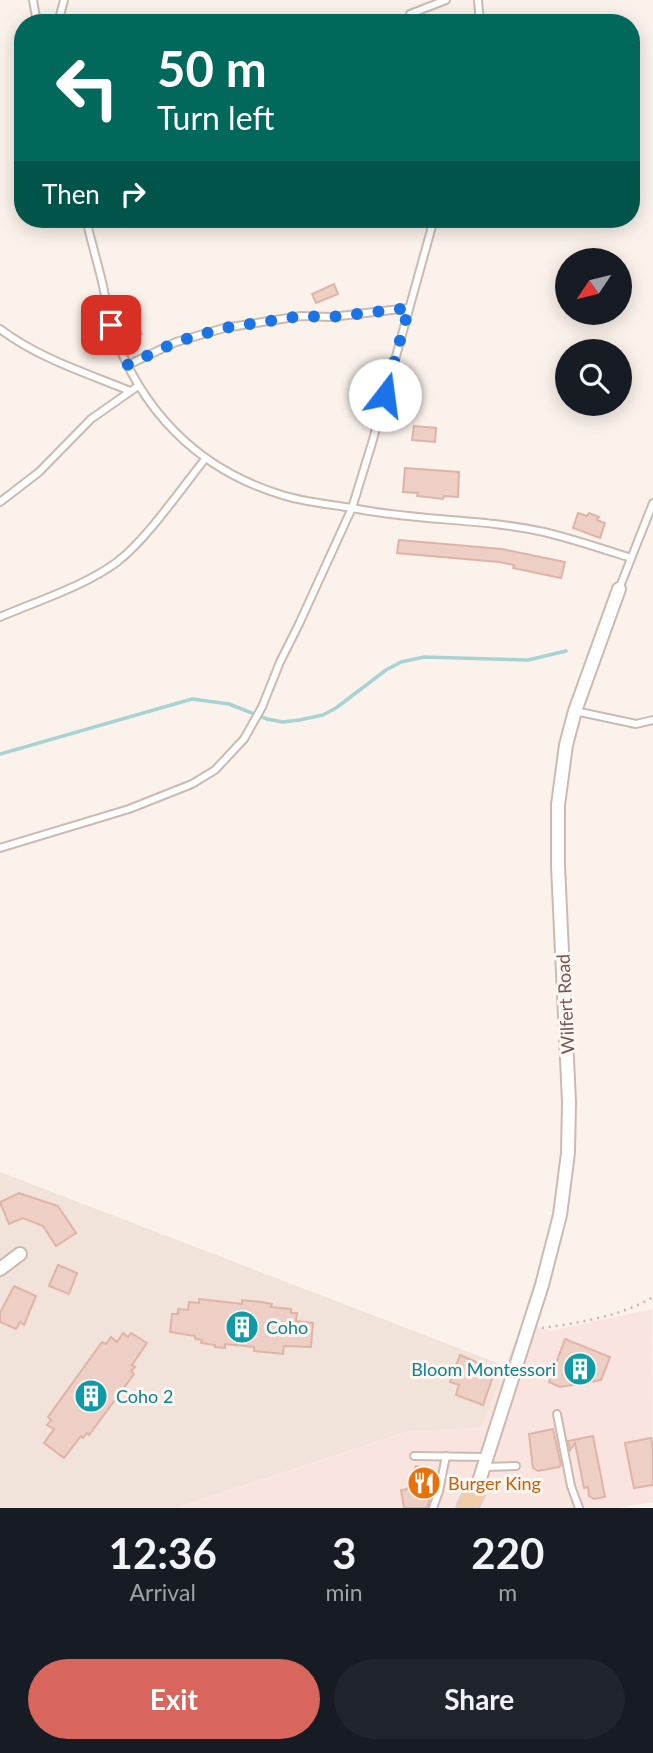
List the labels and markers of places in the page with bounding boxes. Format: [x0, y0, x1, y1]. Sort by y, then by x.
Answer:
pin [81, 295, 141, 355]
building icon: Coho [223, 1308, 261, 1346]
place label: Coho [266, 1316, 308, 1338]
building icon: Bloom Montessori [561, 1350, 599, 1388]
place label: Bloom Montessori [411, 1358, 556, 1380]
building icon: Coho 2 [72, 1377, 110, 1415]
place label: Coho 2 [116, 1385, 173, 1407]
restaurant icon: Burger King [405, 1464, 443, 1502]
place label: Burger King [448, 1472, 541, 1494]

